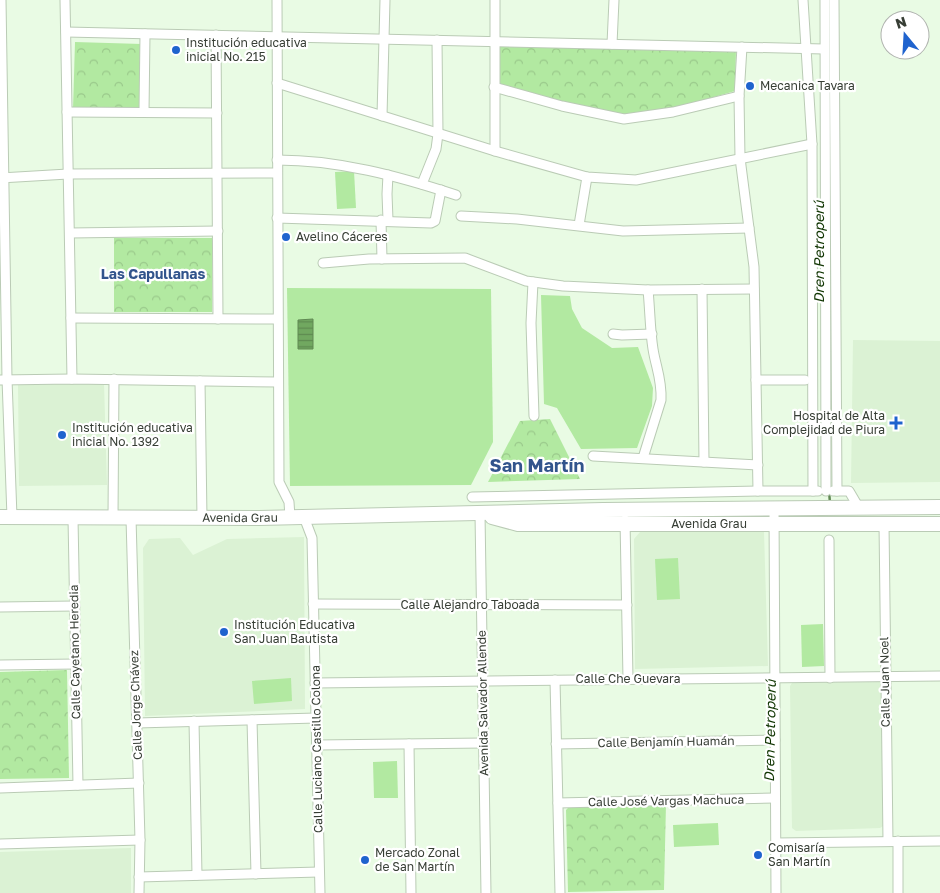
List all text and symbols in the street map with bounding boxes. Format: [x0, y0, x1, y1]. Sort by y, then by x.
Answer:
north arrow [880, 10, 930, 60]
text: N [893, 12, 909, 32]
place label: Institución educativa inicial No. 215 [186, 35, 307, 64]
marker: Institución educativa inicial No. 215 [170, 44, 182, 56]
place label: Mecanica Tavara [760, 78, 855, 93]
marker: Mecanica Tavara [744, 80, 756, 92]
water label: Dren Petroperú [810, 199, 827, 303]
place label: Avelino Cáceres [296, 229, 388, 244]
marker: Avelino Cáceres [280, 231, 292, 243]
district label: Las Capullanas [101, 265, 205, 282]
place label: Hospital de Alta Complejidad de Piura [763, 408, 885, 437]
marker: Hospital de Alta Complejidad de Piura [889, 416, 903, 430]
place label: Institución educativa inicial No. 1392 [72, 420, 193, 449]
marker: Institución educativa inicial No. 1392 [56, 429, 68, 441]
district label: San Martín [490, 454, 584, 476]
street label: Avenida Grau [202, 510, 278, 525]
street label: Avenida Grau [671, 516, 747, 531]
street label: Calle Cayetano Heredia [66, 585, 83, 720]
street label: Calle Alejandro Taboada [400, 597, 540, 612]
place label: Institución Educativa San Juan Bautista [234, 617, 355, 646]
marker: Institución Educativa San Juan Bautista [218, 626, 230, 638]
street label: Avenida Salvador Allende [474, 630, 491, 776]
street label: Calle Juan Noel [876, 636, 893, 727]
street label: Calle Jorge Chávez [126, 650, 145, 760]
street label: Calle Luciano Castillo Colona [308, 665, 325, 833]
street label: Calle Che Guevara [576, 671, 680, 686]
water label: Dren Petroperú [760, 678, 779, 782]
street label: Calle Benjamín Huamán [597, 733, 735, 750]
street label: Calle José Vargas Machuca [588, 792, 744, 809]
place label: Comisaría San Martín [768, 840, 830, 869]
place label: Mercado Zonal de San Martín [375, 845, 460, 874]
marker: Comisaría San Martín [752, 849, 764, 861]
marker: Mercado Zonal de San Martín [359, 854, 371, 866]

